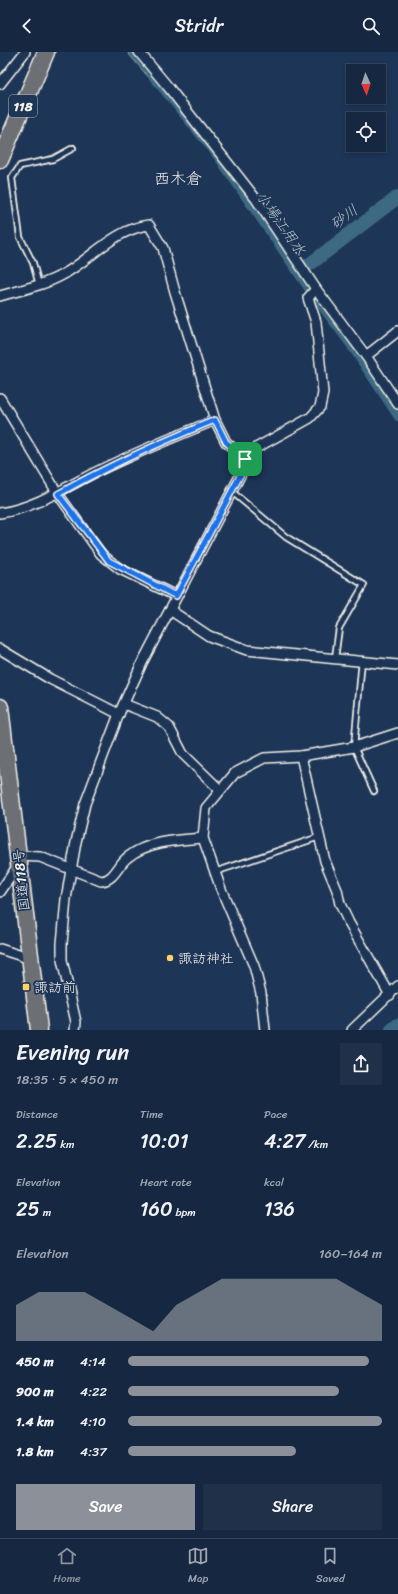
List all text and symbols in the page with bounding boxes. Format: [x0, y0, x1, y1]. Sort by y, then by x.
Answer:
text: Stridr [175, 10, 223, 42]
icon: back [16, 15, 38, 37]
icon: search [360, 15, 382, 37]
north arrow [346, 64, 386, 104]
map controls [346, 64, 386, 152]
road number: 118 [9, 95, 37, 117]
button: locate [346, 112, 386, 152]
district label: 西木倉 [154, 164, 202, 193]
water label: 小場江用水 [249, 185, 313, 261]
water label: 砂川 [324, 198, 364, 236]
pin [228, 442, 262, 476]
icon: arrive [234, 448, 256, 470]
street label: 国道118号 [6, 848, 37, 912]
place label: 諏訪神社 [178, 946, 234, 971]
marker: 諏訪神社 [165, 953, 175, 963]
place label: 諏訪前 [34, 975, 76, 1000]
marker: 諏訪前 [21, 982, 31, 992]
text: Evening run [16, 1033, 129, 1072]
button: share [340, 1043, 382, 1085]
text: 18:35 · 5 × 450 m [16, 1068, 118, 1091]
text: Distance [16, 1105, 58, 1124]
text: Time [140, 1105, 163, 1124]
text: Pace [264, 1105, 287, 1124]
text: 2.25 [16, 1124, 57, 1159]
text: 10:01 [140, 1124, 188, 1159]
text: 4:27 [264, 1124, 306, 1159]
text: km [57, 1135, 75, 1154]
text: /km [306, 1135, 328, 1154]
text: Elevation [16, 1173, 61, 1192]
text: Heart rate [140, 1173, 192, 1192]
text: kcal [264, 1173, 284, 1192]
text: 25 [16, 1192, 40, 1227]
text: 160 [140, 1192, 173, 1227]
text: 136 [264, 1192, 295, 1227]
text: m [40, 1203, 51, 1222]
text: bpm [173, 1203, 196, 1222]
text: Elevation [16, 1242, 69, 1265]
text: 160–164 m [319, 1242, 382, 1265]
text: 450 m [16, 1350, 54, 1373]
text: 4:14 [80, 1350, 106, 1373]
text: 900 m [16, 1380, 54, 1403]
text: 4:22 [80, 1380, 107, 1403]
text: 1.4 km [16, 1410, 54, 1433]
text: 4:10 [80, 1410, 106, 1433]
text: 1.8 km [16, 1440, 54, 1463]
text: 4:37 [80, 1440, 107, 1463]
button: Save [16, 1484, 195, 1530]
button: Share [203, 1484, 382, 1530]
tab: Home [53, 1545, 81, 1588]
tab: Map [187, 1545, 209, 1588]
tab: Saved [316, 1545, 345, 1588]

